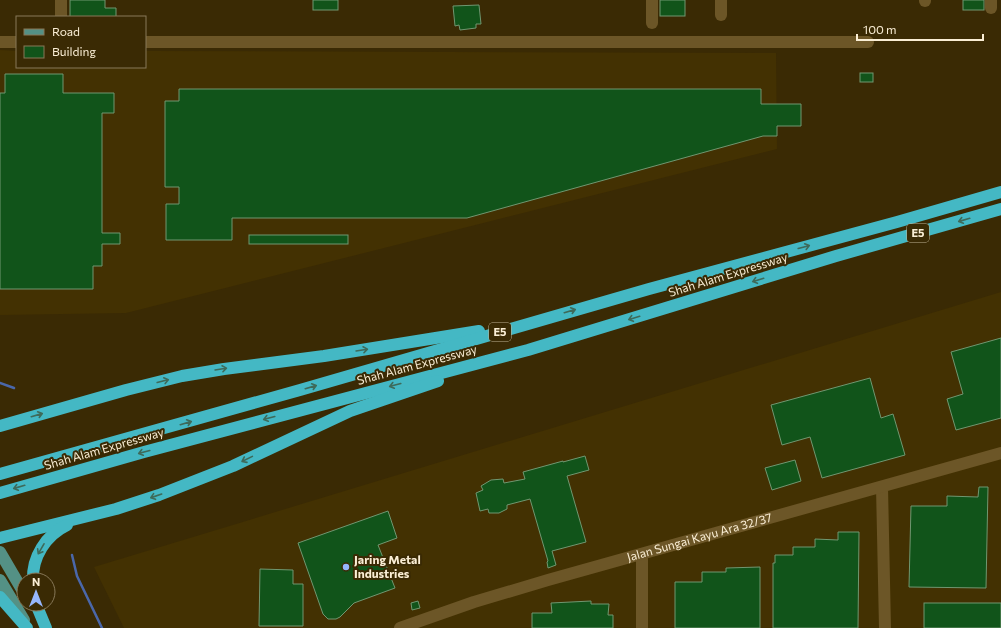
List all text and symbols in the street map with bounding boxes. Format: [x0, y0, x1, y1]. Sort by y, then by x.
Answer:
legend [16, 16, 146, 68]
scale bar [857, 16, 983, 42]
text: 100 m [863, 22, 897, 36]
text: Road [52, 24, 80, 38]
text: Building [52, 44, 96, 58]
one-way arrow [957, 217, 970, 224]
road number: E5 [907, 224, 929, 242]
one-way arrow [797, 243, 810, 251]
street label: Shah Alam Expressway [666, 249, 789, 299]
one-way arrow [752, 277, 765, 284]
one-way arrow [563, 307, 576, 314]
one-way arrow [628, 315, 641, 322]
road number: E5 [489, 323, 511, 341]
street label: Shah Alam Expressway [355, 341, 478, 387]
one-way arrow [356, 346, 369, 354]
one-way arrow [214, 365, 227, 373]
one-way arrow [156, 376, 169, 384]
one-way arrow [389, 382, 402, 389]
one-way arrow [304, 383, 317, 390]
one-way arrow [31, 411, 44, 418]
one-way arrow [263, 415, 276, 423]
one-way arrow [179, 419, 192, 426]
street label: Shah Alam Expressway [42, 424, 165, 472]
one-way arrow [138, 449, 151, 456]
one-way arrow [242, 456, 254, 463]
one-way arrow [12, 484, 25, 491]
one-way arrow [149, 493, 162, 500]
street label: Jalan Sungai Kayu Ara 32/37 [625, 510, 773, 565]
one-way arrow [37, 543, 45, 555]
place label: Jaring Metal Industries [354, 552, 421, 580]
marker: Jaring Metal Industries [341, 562, 351, 572]
north arrow [16, 572, 56, 612]
text: N [32, 575, 40, 588]

